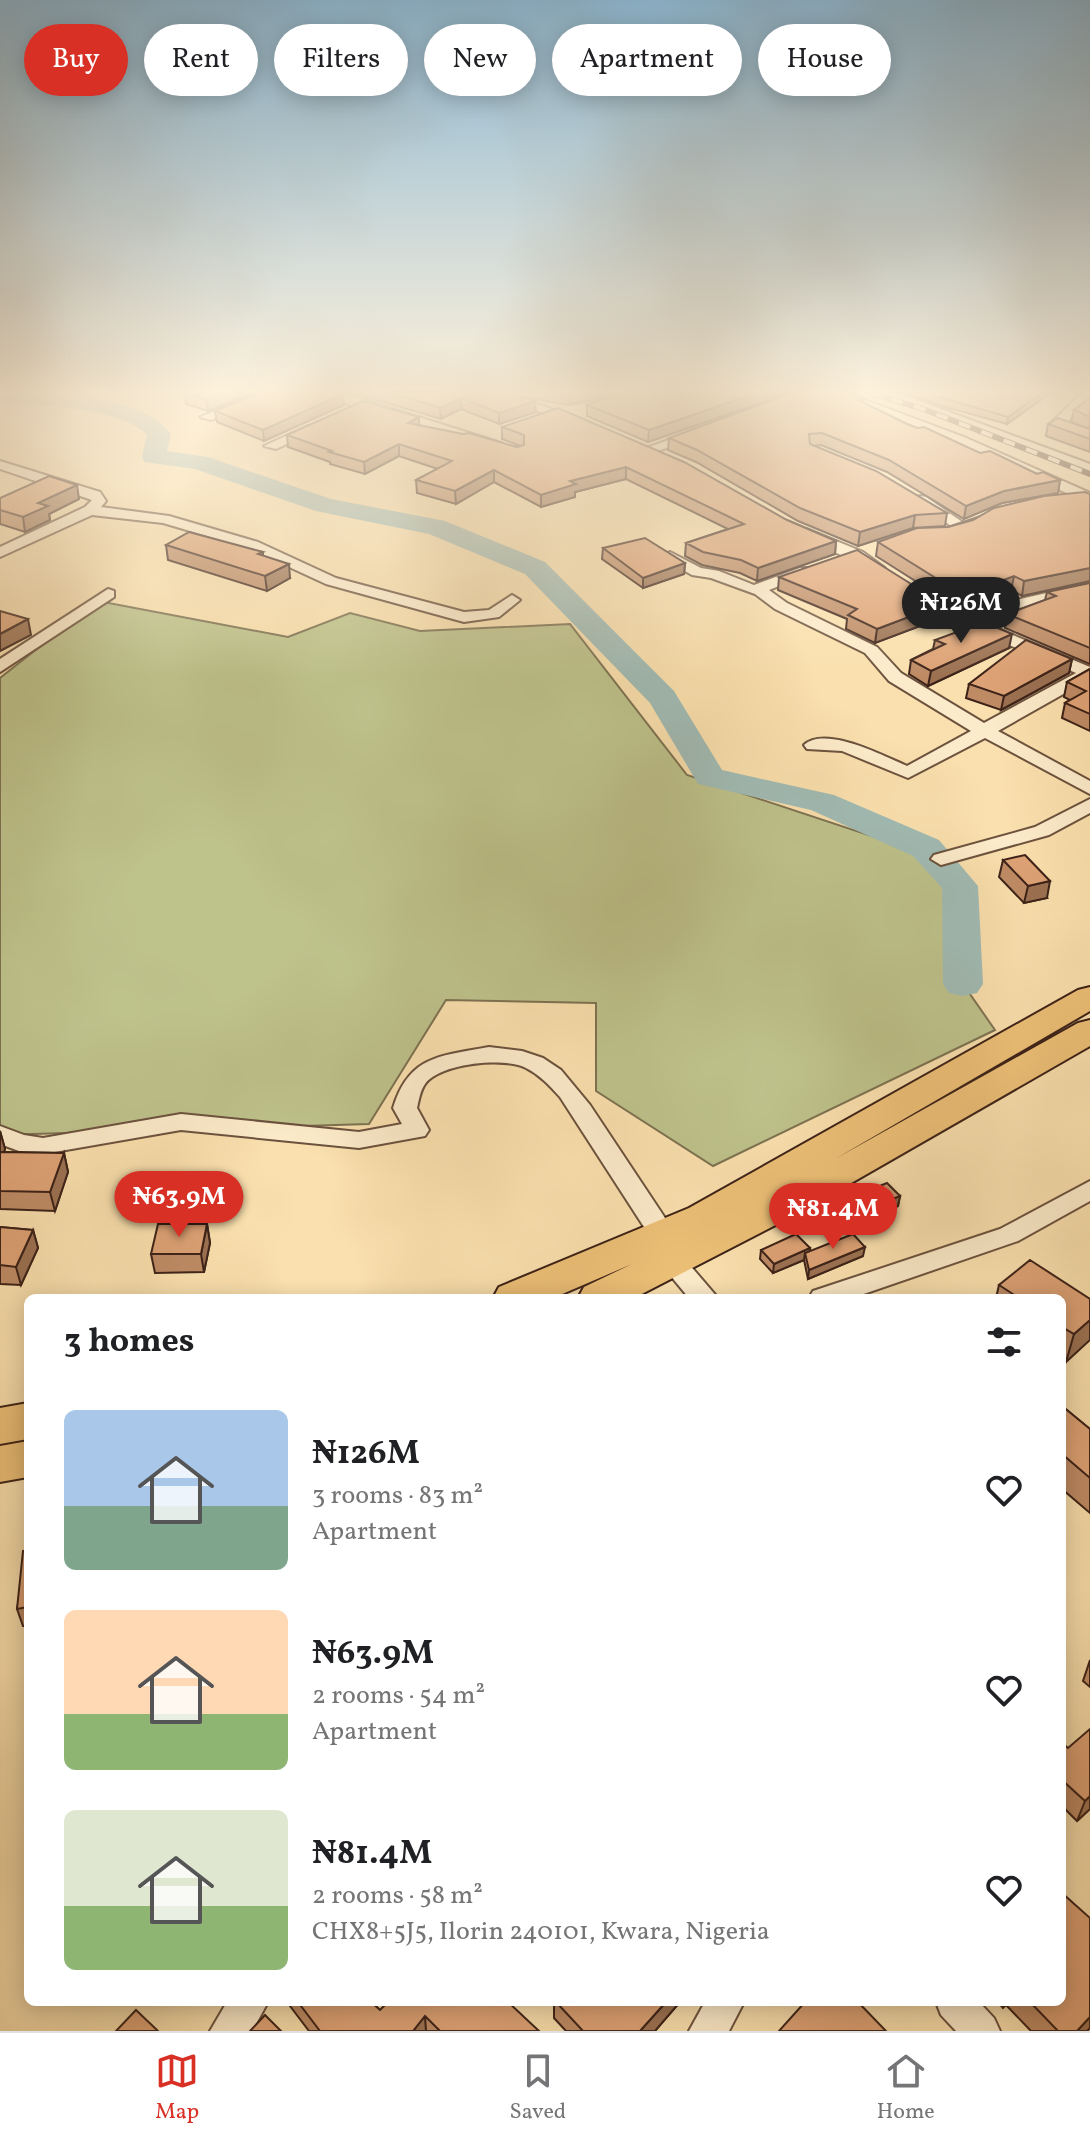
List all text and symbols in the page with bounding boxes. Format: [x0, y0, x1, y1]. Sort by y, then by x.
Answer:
chip: Buy [24, 24, 128, 96]
chip: Rent [144, 24, 258, 96]
chip: Filters [274, 24, 408, 96]
chip: New [424, 24, 536, 96]
chip: Apartment [552, 24, 742, 96]
chip: House [758, 24, 891, 96]
pin: ₦126M [905, 577, 1017, 645]
text: ₦126M [920, 585, 1002, 621]
pin: ₦63.9M [114, 1171, 244, 1239]
text: ₦63.9M [132, 1179, 226, 1215]
pin: ₦81.4M [768, 1183, 898, 1251]
text: ₦81.4M [787, 1191, 879, 1227]
text: 3 homes [64, 1319, 194, 1366]
icon: filters [982, 1320, 1026, 1364]
text: ₦126M [312, 1431, 420, 1478]
icon: home [128, 1442, 224, 1538]
icon: heart [982, 1468, 1026, 1512]
text: 3 rooms · 83 m² [312, 1478, 483, 1514]
text: Apartment [312, 1514, 437, 1550]
text: ₦63.9M [312, 1631, 434, 1678]
icon: home [128, 1642, 224, 1738]
icon: heart [982, 1668, 1026, 1712]
text: 2 rooms · 54 m² [312, 1678, 485, 1714]
text: Apartment [312, 1714, 437, 1750]
text: ₦81.4M [312, 1831, 432, 1878]
icon: home [128, 1842, 224, 1938]
icon: heart [982, 1868, 1026, 1912]
text: 2 rooms · 58 m² [312, 1878, 483, 1914]
text: CHX8+5J5, Ilorin 240101, Kwara, Nigeria [312, 1914, 770, 1950]
tab: Map [155, 2049, 199, 2128]
tab: Saved [510, 2049, 566, 2128]
tab: Home [877, 2049, 935, 2128]

